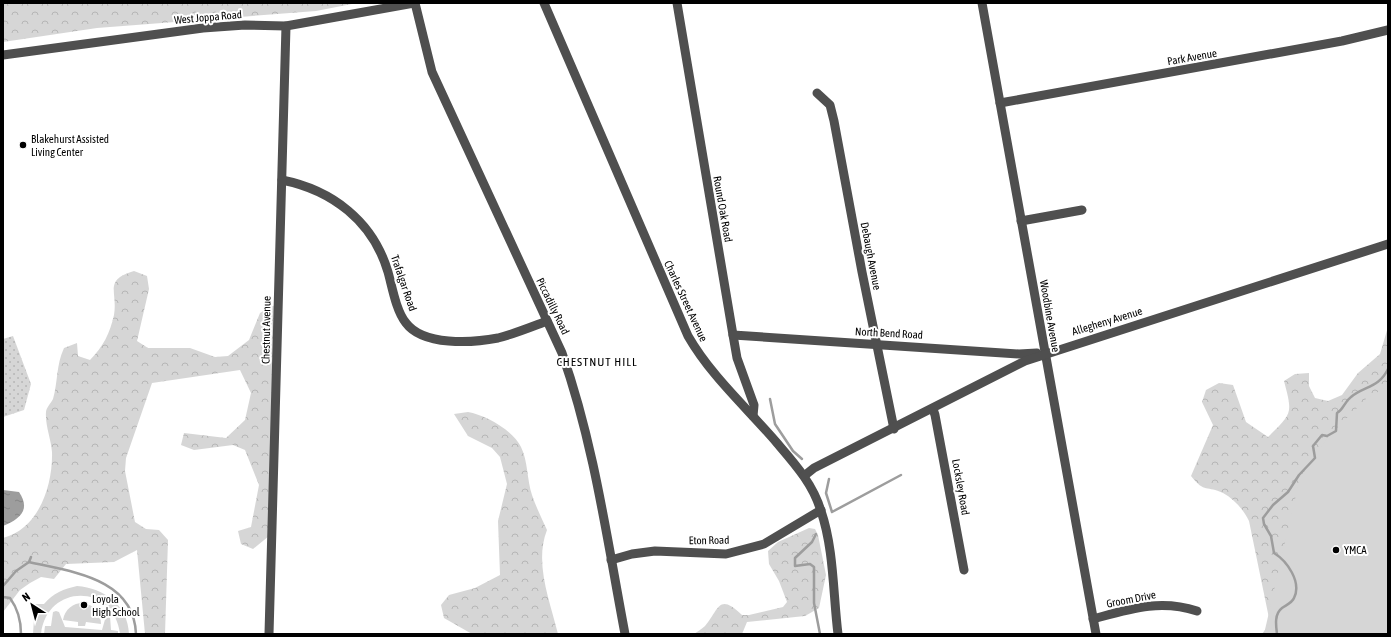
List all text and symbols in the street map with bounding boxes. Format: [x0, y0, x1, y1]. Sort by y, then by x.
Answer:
street label: West Joppa Road [174, 8, 242, 26]
street label: Park Avenue [1166, 47, 1218, 67]
place label: Blakehurst Assisted Living Center [31, 133, 109, 158]
marker: Blakehurst Assisted Living Center [18, 140, 28, 150]
street label: Round Oak Road [711, 175, 735, 243]
street label: Debaugh Avenue [859, 221, 883, 291]
street label: Trafalgar Road [389, 253, 419, 313]
street label: Charles Street Avenue [662, 259, 710, 343]
street label: Piccadilly Road [534, 276, 572, 336]
street label: Woodbine Avenue [1038, 279, 1062, 353]
street label: Chestnut Avenue [259, 296, 273, 364]
street label: Allegheny Avenue [1070, 305, 1144, 337]
street label: North Bend Road [855, 325, 923, 341]
district label: CHESTNUT HILL [556, 355, 638, 369]
street label: Locksley Road [950, 458, 972, 516]
street label: Eton Road [689, 534, 729, 546]
place label: YMCA [1344, 544, 1367, 556]
marker: YMCA [1331, 545, 1341, 555]
north arrow [12, 585, 52, 625]
street label: Groom Drive [1105, 588, 1157, 610]
text: N [20, 590, 32, 604]
place label: Loyola High School [92, 593, 140, 618]
marker: Loyola High School [79, 600, 89, 610]

